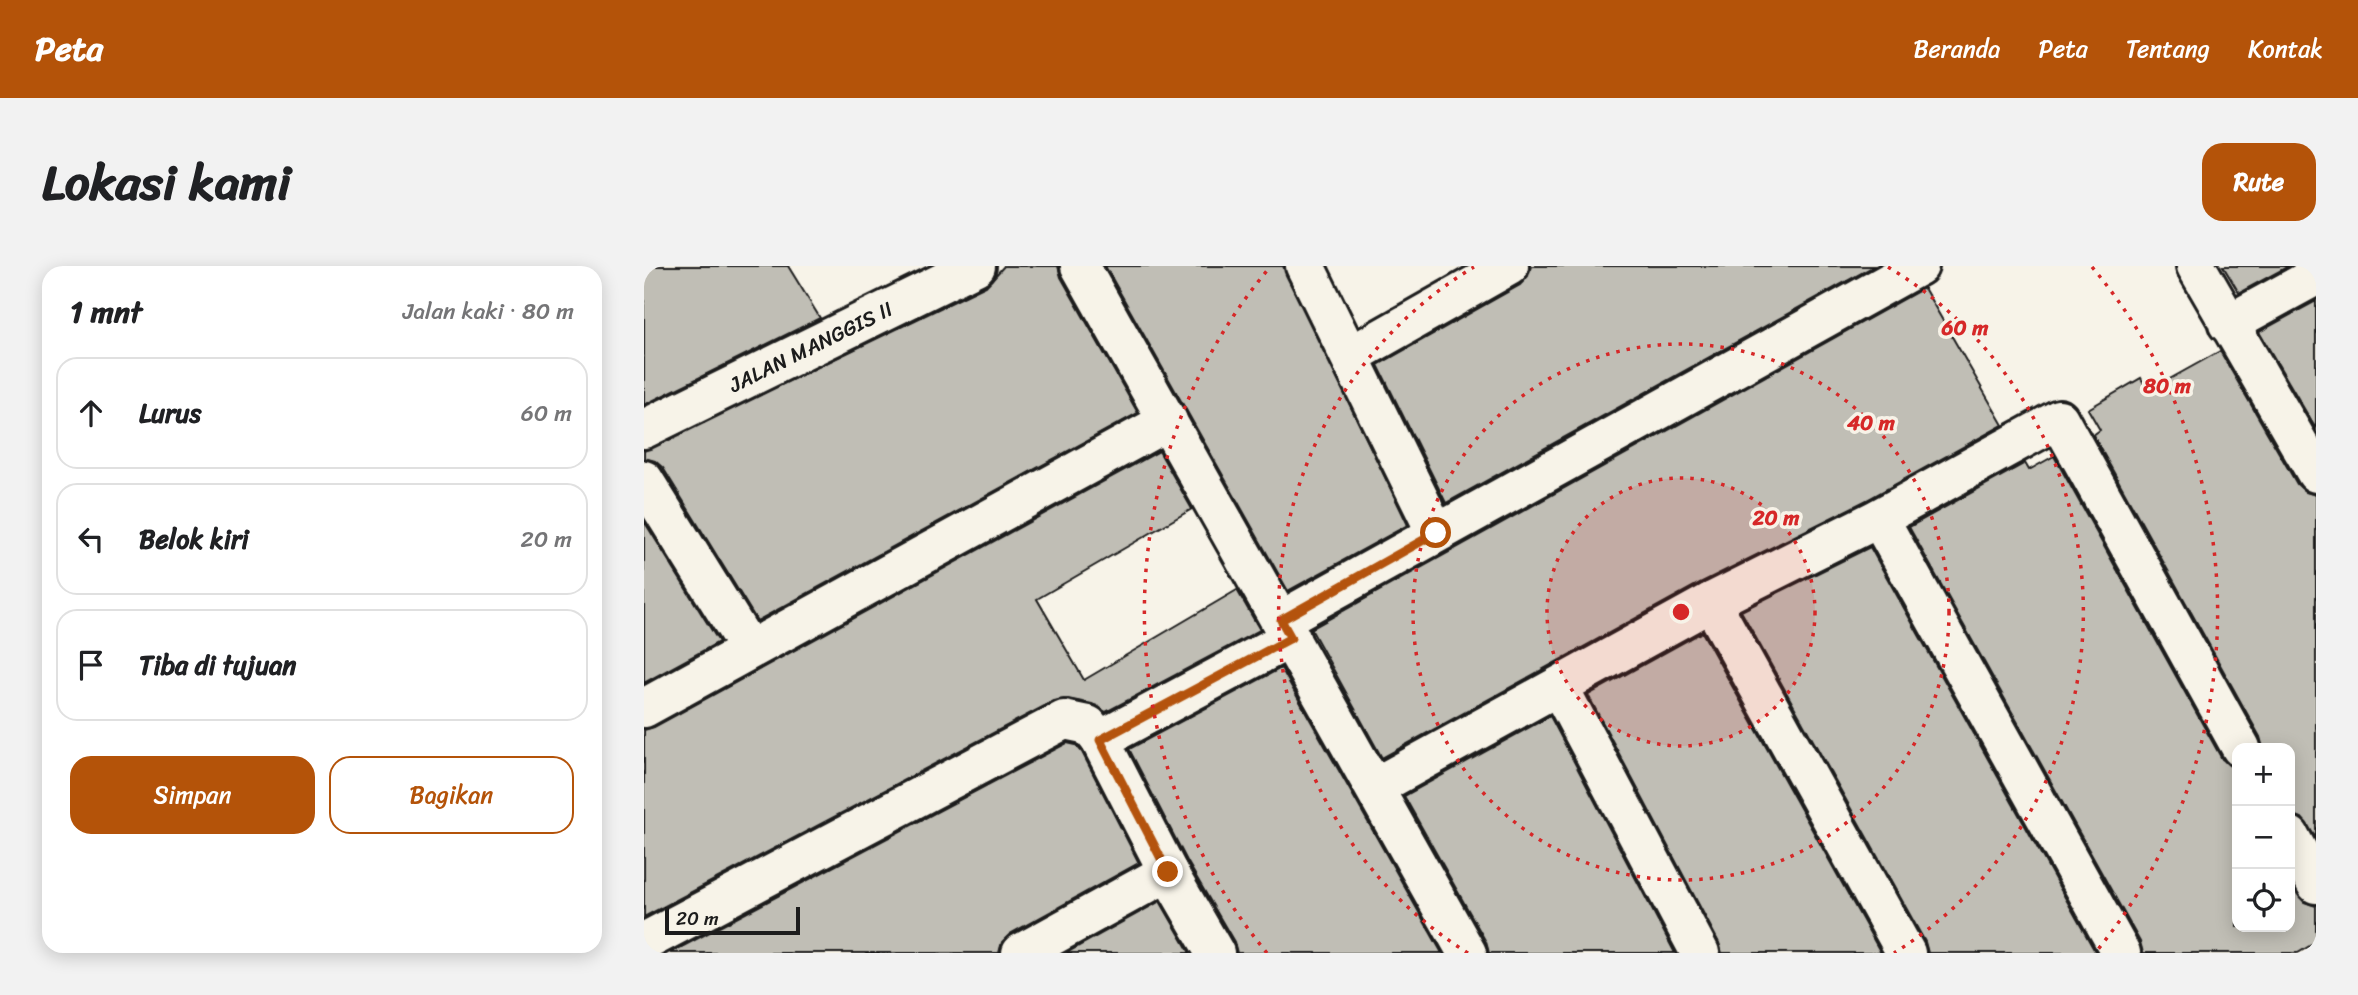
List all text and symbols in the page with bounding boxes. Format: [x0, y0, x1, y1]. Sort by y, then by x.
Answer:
text: Peta [35, 20, 103, 78]
text: Beranda [1913, 28, 2000, 70]
text: Peta [2038, 28, 2088, 70]
text: Tentang [2126, 28, 2210, 70]
text: Kontak [2248, 28, 2323, 70]
text: Lokasi kami [42, 139, 291, 226]
button: Rute [2202, 143, 2316, 221]
text: 1 mnt [70, 285, 142, 339]
street label: JALAN MANGGIS II [721, 290, 900, 404]
text: Jalan kaki · 80 m [403, 291, 574, 332]
text: 60 m [1941, 309, 1989, 347]
text: 80 m [2142, 367, 2192, 405]
text: Lurus [139, 390, 202, 436]
text: 60 m [521, 393, 572, 434]
icon: ahead [72, 394, 110, 432]
text: 40 m [1846, 404, 1896, 442]
text: 20 m [1752, 499, 1800, 537]
text: Belok kiri [139, 516, 249, 562]
route start [1420, 517, 1451, 548]
text: 20 m [521, 519, 572, 560]
icon: left [72, 520, 110, 558]
centre of rings [1669, 600, 1693, 624]
text: Tiba di tujuan [139, 642, 296, 688]
icon: arrive [72, 646, 110, 684]
map controls [2232, 743, 2295, 932]
button: + [2232, 743, 2295, 806]
button: Simpan [70, 756, 315, 834]
button: Bagikan [329, 756, 574, 834]
button: − [2232, 806, 2295, 869]
route end [1152, 856, 1183, 887]
button: locate [2232, 869, 2295, 932]
text: 20 m [676, 902, 719, 935]
scale bar [665, 904, 800, 936]

